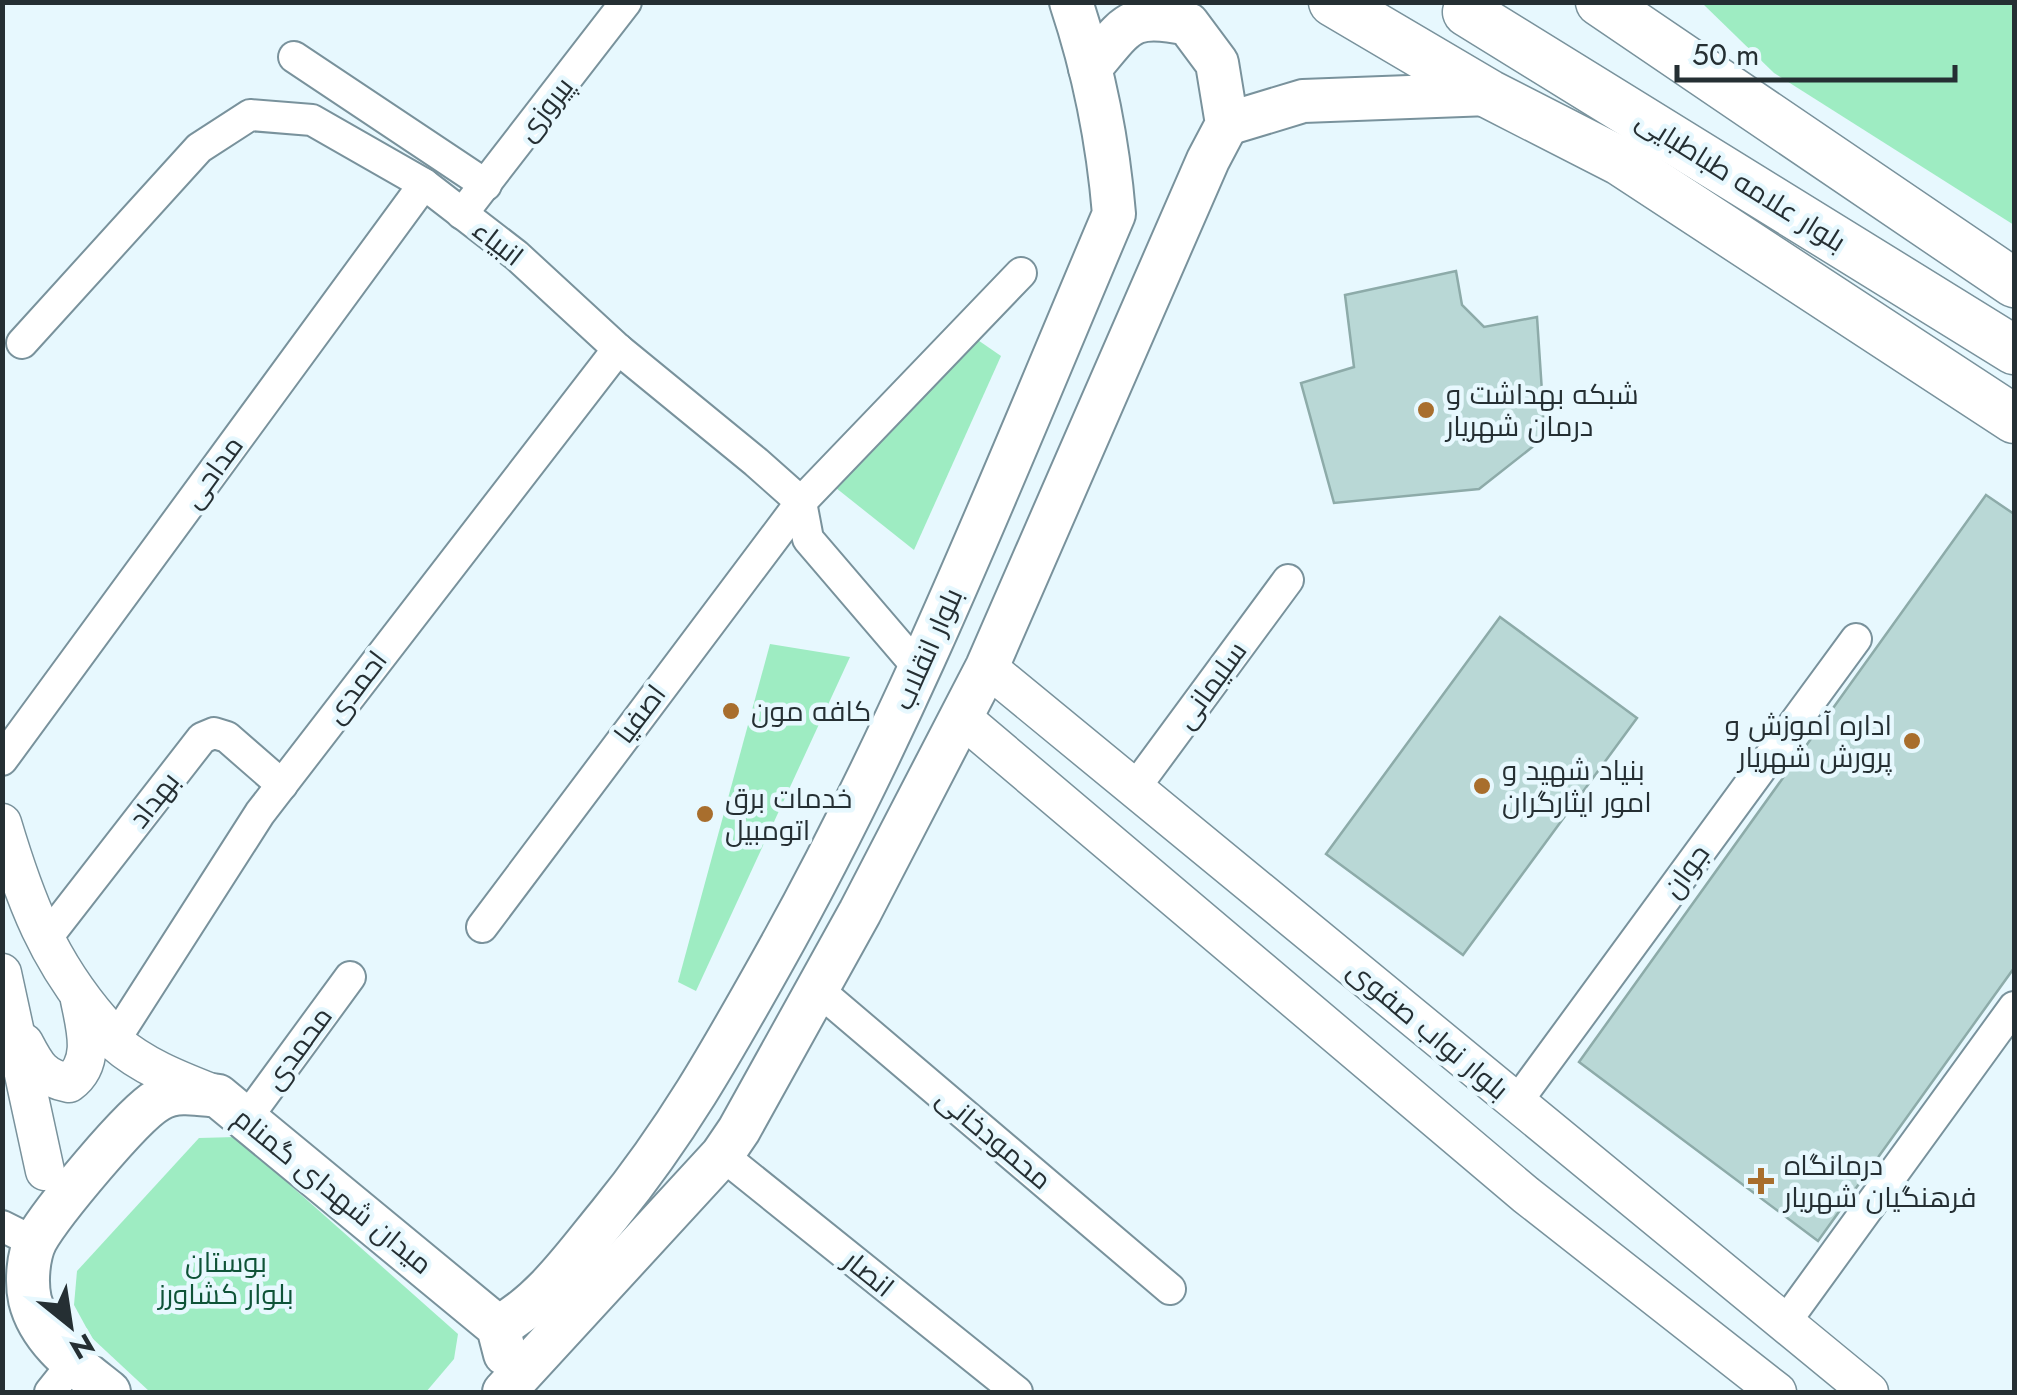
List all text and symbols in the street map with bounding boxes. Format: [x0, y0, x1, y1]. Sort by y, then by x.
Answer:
scale bar [1677, 20, 1954, 82]
text: 50 m [1692, 33, 1759, 76]
street label: پیروزی [507, 68, 584, 150]
street label: بلوار علامه طباطبایی [1628, 100, 1854, 262]
street label: انبیاء [464, 210, 532, 276]
place label: شبکه بهداشت و درمان شهریار [1444, 374, 1639, 447]
marker: شبکه بهداشت و درمان شهریار [1415, 399, 1437, 421]
street label: مداحی [173, 427, 253, 517]
street label: بلوار انقلاب [883, 582, 973, 716]
street label: سلیمانی [1165, 633, 1257, 737]
street label: احمدی [315, 642, 397, 732]
street label: اصفیا [604, 676, 676, 752]
place label: کافه مون [751, 691, 871, 732]
marker: کافه مون [720, 700, 742, 722]
place label: اداره آموزش و پرورش شهریار [1725, 705, 1893, 778]
marker: اداره آموزش و پرورش شهریار [1901, 730, 1923, 752]
place label: بنیاد شهید و امور ایثارگران [1502, 750, 1652, 823]
street label: بهداد [119, 763, 189, 837]
marker: بنیاد شهید و امور ایثارگران [1471, 775, 1493, 797]
place label: خدمات برق اتومبیل [725, 778, 852, 851]
marker: خدمات برق اتومبیل [694, 803, 716, 825]
street label: جوان [1652, 836, 1720, 906]
street label: بلوار نواب صفوی [1338, 950, 1518, 1110]
street label: محمدی [254, 998, 342, 1098]
street label: محمودخانی [927, 1078, 1061, 1200]
street label: میدان شهدای گمنام [225, 1098, 441, 1284]
place label: درمانگاه فرهنگیان شهریار [1782, 1145, 1976, 1218]
marker: درمانگاه فرهنگیان شهریار [1748, 1168, 1774, 1194]
street label: انصار [833, 1240, 903, 1307]
park label: بوستان بلوار کشاورز [156, 1242, 294, 1315]
north arrow [20, 1275, 120, 1375]
text: N [62, 1323, 102, 1370]

